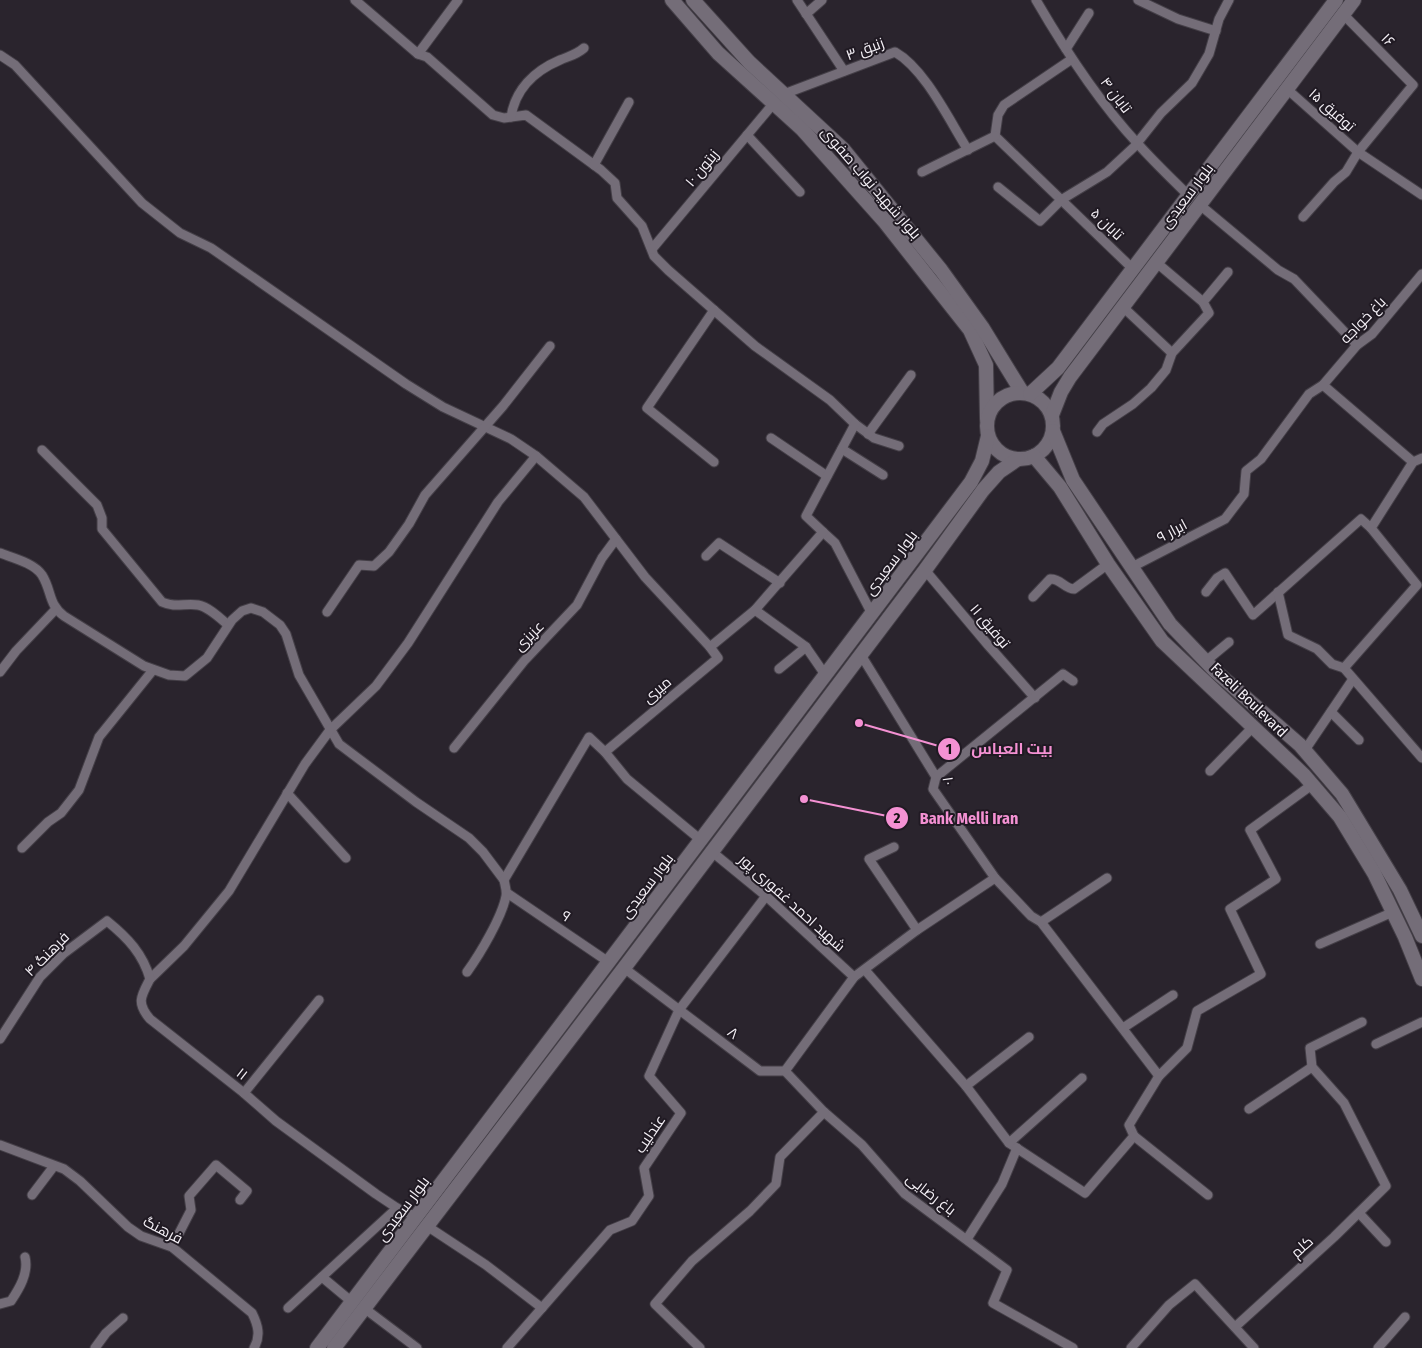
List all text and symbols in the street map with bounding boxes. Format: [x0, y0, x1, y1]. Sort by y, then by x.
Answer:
street label: ۱۶ [1377, 29, 1399, 51]
street label: زنبق ۳ [843, 34, 887, 65]
street label: تابان ۴ [1096, 73, 1135, 117]
street label: توفیق ۱۵ [1305, 85, 1359, 136]
street label: بلوار شهید نواب صفوی [816, 123, 925, 244]
street label: زیتون ۱۰ [681, 146, 723, 191]
street label: بلوار سعیدی [1157, 160, 1218, 233]
street label: تابان ۵ [1086, 204, 1127, 245]
street label: باغ خواجه [1336, 293, 1391, 349]
street label: ابرار ۹ [1154, 516, 1190, 546]
street label: بلوار سعیدی [861, 527, 922, 600]
street label: توفیق ۱۱ [965, 600, 1014, 653]
street label: عزیزی [510, 617, 549, 656]
street label: Fazeli Boulevard [1207, 659, 1291, 741]
street label: میری [639, 673, 676, 708]
callout: بیت العباس [937, 733, 1063, 764]
text: بیت العباس [971, 739, 1053, 758]
text: 1 [946, 740, 952, 758]
street label: ۱۰ [939, 776, 957, 786]
callout: Bank Melli Iran [885, 803, 1029, 834]
text: 2 [893, 809, 901, 827]
text: Bank Melli Iran [920, 809, 1018, 828]
street label: بلوار سعیدی [617, 850, 678, 923]
street label: شهید احمد غفوری پور [734, 850, 849, 956]
street label: ۹ [558, 906, 574, 926]
street label: فرهنگ ۴ [21, 928, 73, 980]
street label: ۸ [724, 1023, 742, 1043]
street label: ۱۱ [233, 1064, 251, 1084]
street label: عندلیب [631, 1112, 669, 1156]
street label: باغ رضایی [901, 1169, 959, 1221]
street label: بلوار سعیدی [373, 1173, 434, 1246]
street label: فرهنگ [140, 1212, 186, 1248]
street label: کلم [1287, 1232, 1318, 1262]

